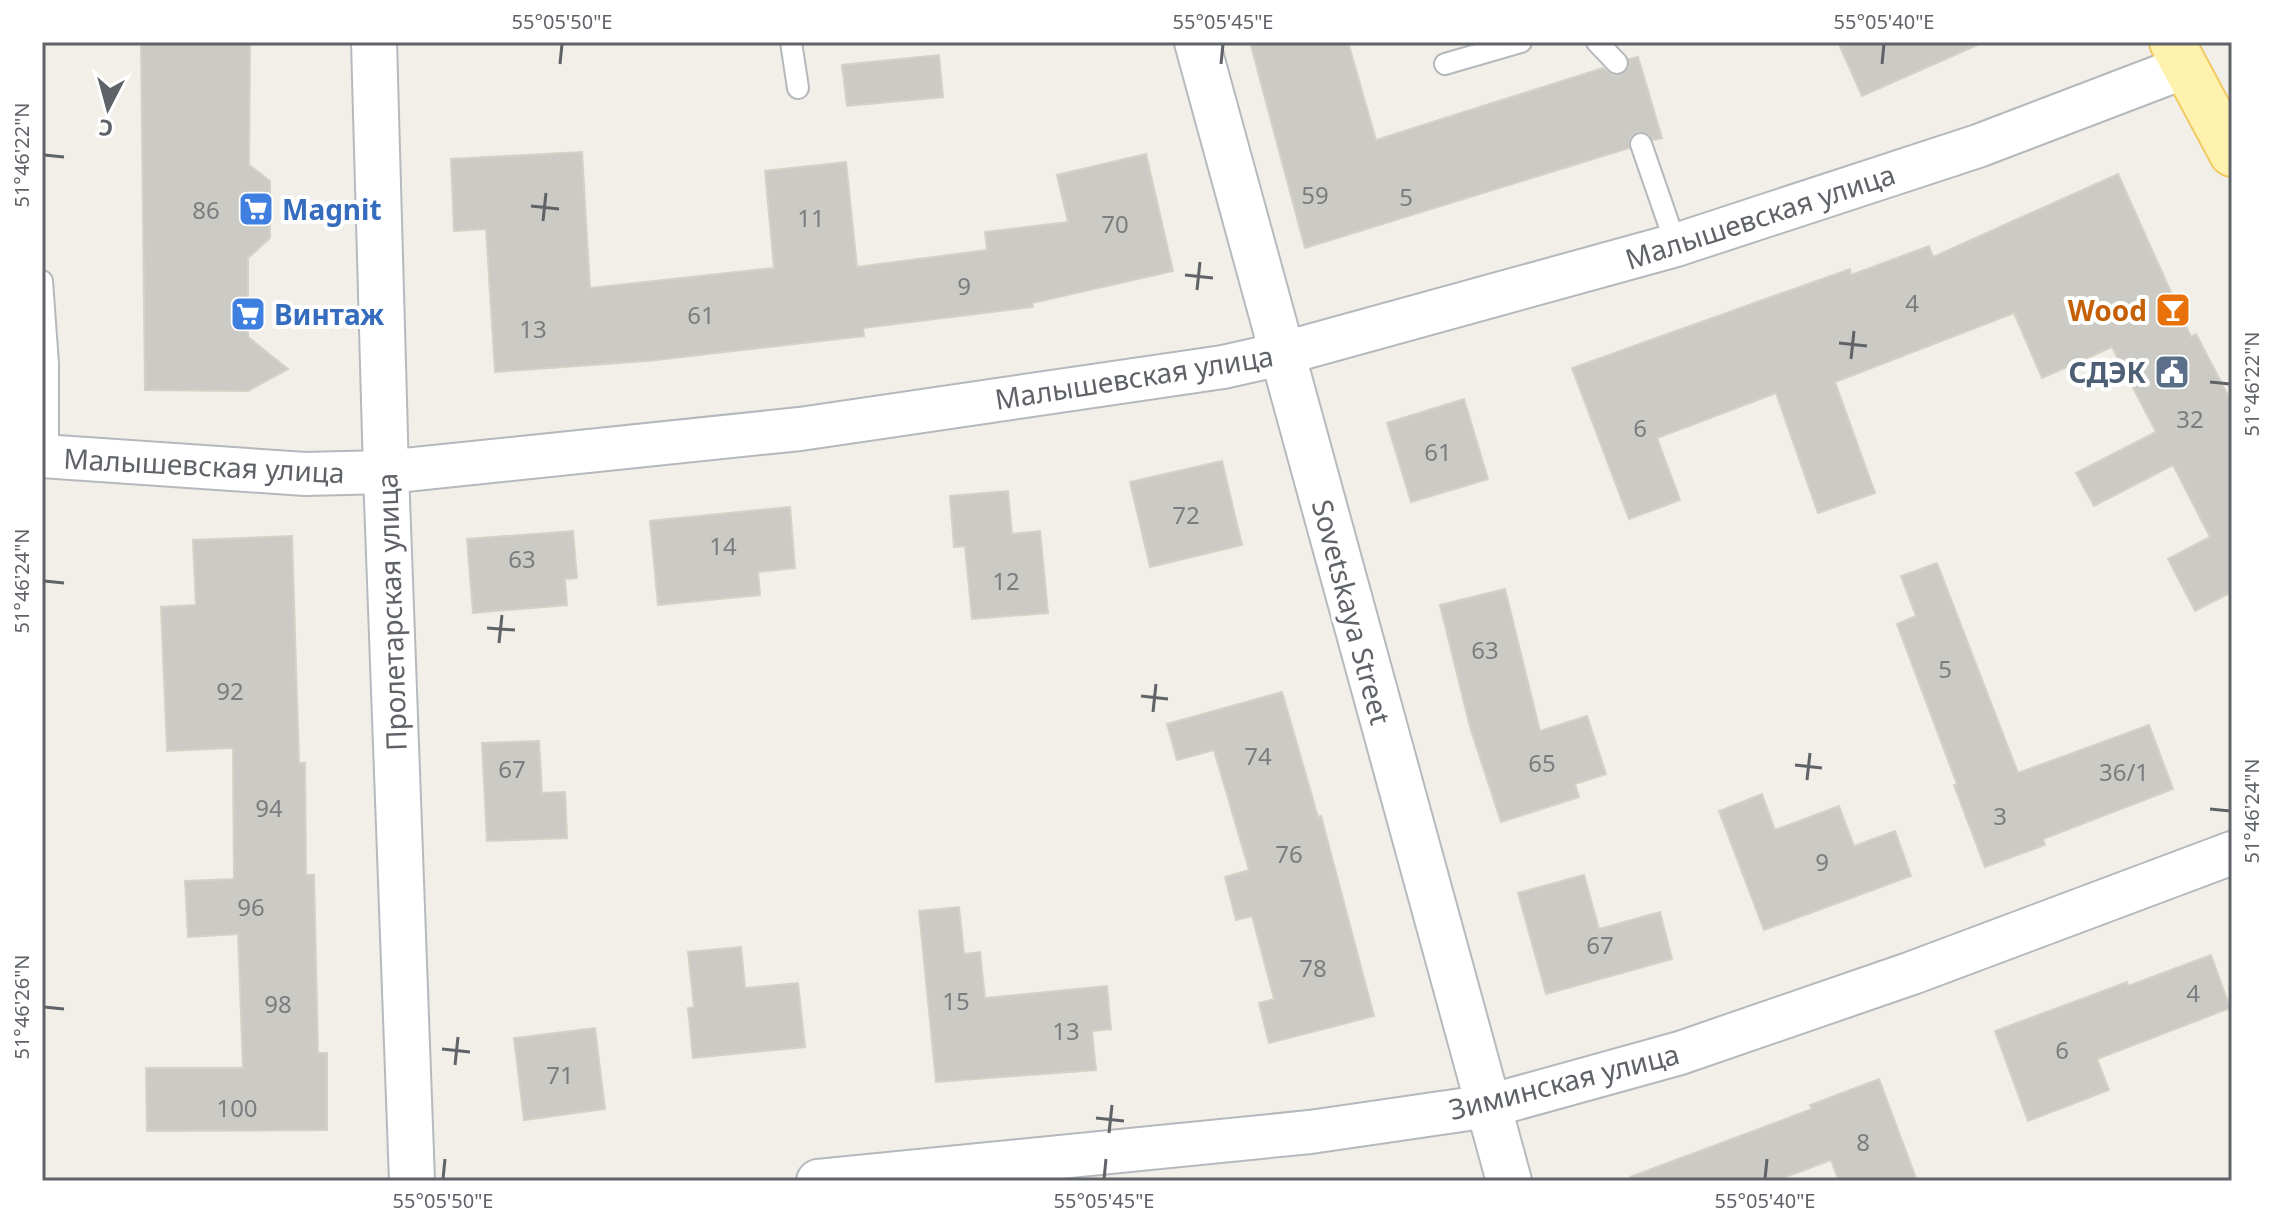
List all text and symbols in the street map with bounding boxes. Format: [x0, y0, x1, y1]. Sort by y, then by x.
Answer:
text: 55°05'50"E [512, 8, 612, 35]
text: 55°05'45"E [1173, 8, 1273, 35]
text: 55°05'40"E [1834, 8, 1934, 35]
north arrow [68, 68, 148, 148]
text: 51°46'22"N [8, 102, 35, 208]
text: С [97, 113, 114, 145]
street label: Малышевская улица [1620, 154, 1900, 278]
house number: 59 [1301, 178, 1329, 211]
house number: 5 [1399, 180, 1413, 213]
supermarket icon: Magnit [237, 190, 275, 228]
place label: Magnit [282, 190, 382, 228]
house number: 86 [192, 193, 220, 226]
house number: 11 [797, 201, 825, 234]
house number: 70 [1101, 207, 1129, 240]
house number: 9 [957, 269, 971, 302]
house number: 4 [1905, 286, 1919, 319]
place label: Wood [2068, 291, 2147, 329]
bar icon: Wood [2154, 291, 2192, 329]
supermarket icon: Винтаж [229, 295, 267, 333]
place label: Винтаж [274, 295, 385, 333]
house number: 61 [687, 298, 715, 331]
house number: 13 [519, 312, 547, 345]
text: 51°46'22"N [2238, 331, 2265, 437]
street label: Малышевская улица [992, 336, 1276, 418]
place label: СДЭК [2068, 353, 2147, 391]
public building icon: СДЭК [2153, 353, 2191, 391]
house number: 32 [2176, 402, 2204, 435]
house number: 6 [1633, 411, 1647, 444]
house number: 61 [1424, 435, 1452, 468]
street label: Малышевская улица [62, 439, 346, 491]
street label: Пролетарская улица [367, 472, 415, 752]
street label: Sovetskaya Street [1304, 495, 1400, 729]
house number: 72 [1172, 498, 1200, 531]
text: 51°46'24"N [8, 528, 35, 634]
house number: 14 [709, 529, 737, 562]
house number: 63 [508, 542, 536, 575]
house number: 12 [992, 564, 1020, 597]
house number: 63 [1471, 633, 1499, 666]
house number: 5 [1938, 652, 1952, 685]
house number: 92 [216, 674, 244, 707]
house number: 74 [1244, 739, 1272, 772]
house number: 65 [1528, 746, 1556, 779]
house number: 67 [498, 752, 526, 785]
house number: 36/1 [2099, 755, 2149, 788]
text: 51°46'24"N [2238, 758, 2265, 864]
house number: 94 [255, 791, 283, 824]
house number: 3 [1993, 799, 2007, 832]
house number: 76 [1275, 837, 1303, 870]
house number: 9 [1815, 845, 1829, 878]
house number: 96 [237, 890, 265, 923]
house number: 67 [1586, 928, 1614, 961]
house number: 78 [1299, 951, 1327, 984]
text: 51°46'26"N [8, 954, 35, 1060]
house number: 4 [2186, 976, 2200, 1009]
house number: 15 [942, 984, 970, 1017]
house number: 98 [264, 987, 292, 1020]
house number: 13 [1052, 1014, 1080, 1047]
house number: 6 [2055, 1033, 2069, 1066]
street label: Зиминская улица [1445, 1034, 1683, 1128]
house number: 71 [546, 1058, 574, 1091]
house number: 100 [216, 1091, 258, 1124]
house number: 8 [1856, 1125, 1870, 1158]
text: 55°05'50"E [393, 1187, 493, 1214]
text: 55°05'45"E [1054, 1187, 1154, 1214]
text: 55°05'40"E [1715, 1187, 1815, 1214]

